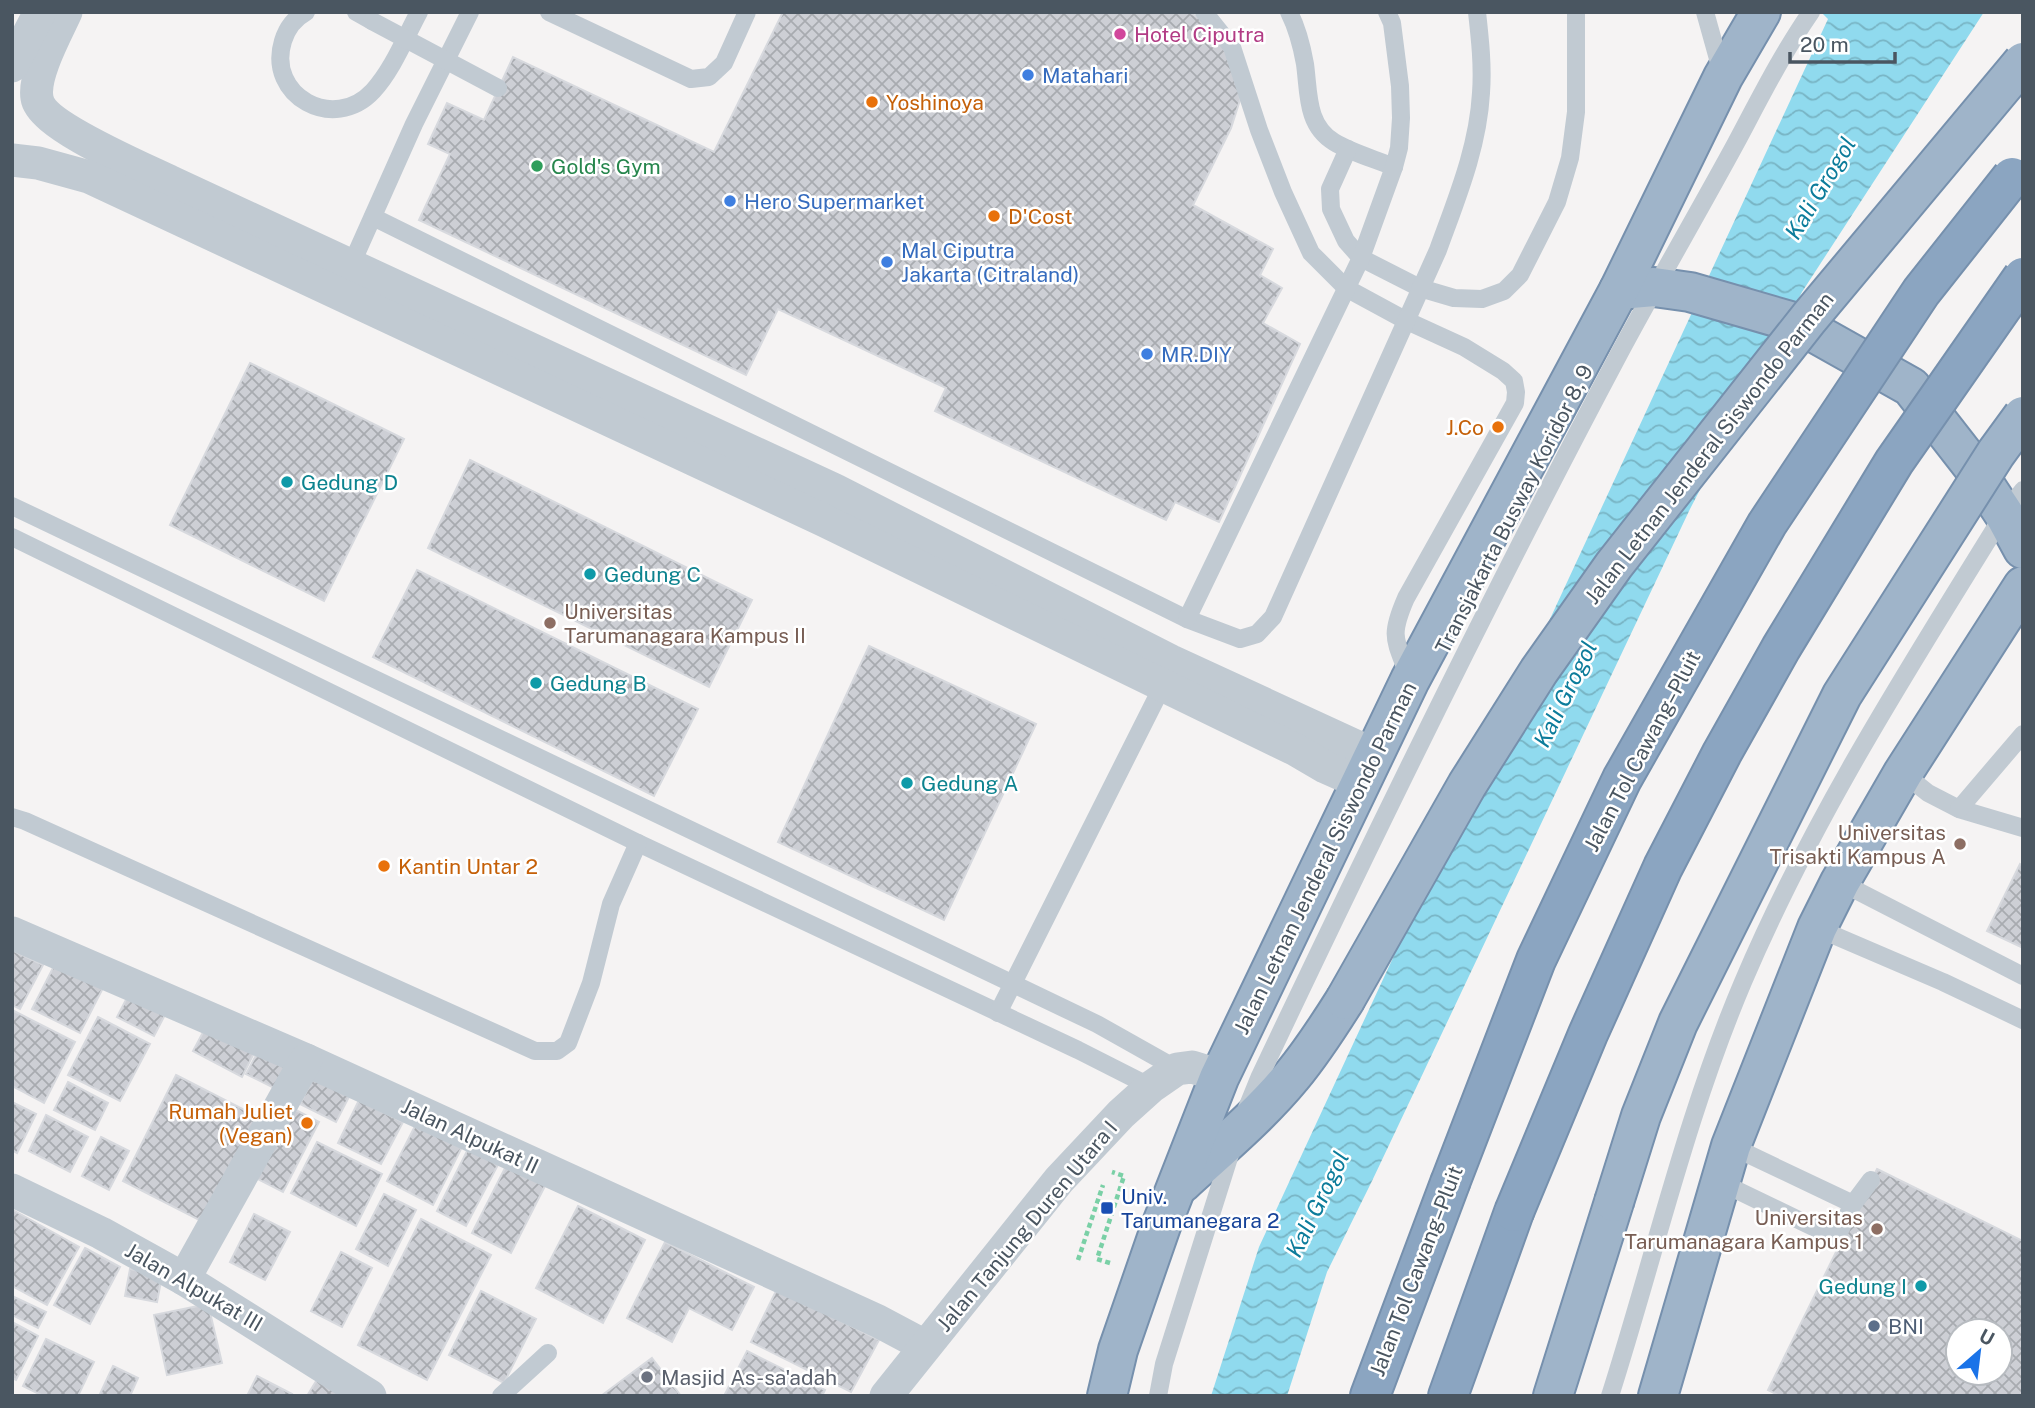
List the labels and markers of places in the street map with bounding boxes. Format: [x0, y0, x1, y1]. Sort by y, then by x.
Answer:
place label: Hotel Ciputra [1134, 22, 1265, 47]
marker: Hotel Ciputra [1112, 26, 1128, 42]
place label: Matahari [1042, 63, 1129, 88]
marker: Matahari [1020, 67, 1036, 83]
place label: Yoshinoya [886, 90, 984, 115]
marker: Yoshinoya [864, 94, 880, 110]
place label: Gold's Gym [551, 154, 661, 179]
marker: Gold's Gym [529, 158, 545, 174]
place label: Hero Supermarket [744, 189, 925, 214]
marker: Hero Supermarket [722, 193, 738, 209]
place label: D'Cost [1008, 204, 1073, 229]
marker: D'Cost [986, 208, 1002, 224]
place label: Mal Ciputra Jakarta (Citraland) [901, 238, 1079, 287]
marker: Mal Ciputra Jakarta (Citraland) [879, 254, 895, 270]
place label: MR.DIY [1161, 342, 1232, 367]
marker: MR.DIY [1139, 346, 1155, 362]
place label: J.Co [1446, 415, 1484, 440]
marker: J.Co [1490, 419, 1506, 435]
place label: Gedung D [301, 470, 398, 495]
marker: Gedung D [279, 474, 295, 490]
place label: Gedung C [604, 562, 701, 587]
marker: Gedung C [582, 566, 598, 582]
place label: Universitas Tarumanagara Kampus II [564, 599, 806, 648]
marker: Universitas Tarumanagara Kampus II [542, 615, 558, 631]
place label: Gedung B [550, 671, 647, 696]
marker: Gedung B [528, 675, 544, 691]
place label: Gedung A [921, 771, 1018, 796]
marker: Gedung A [899, 775, 915, 791]
place label: Universitas Trisakti Kampus A [1769, 820, 1946, 869]
marker: Universitas Trisakti Kampus A [1952, 836, 1968, 852]
place label: Kantin Untar 2 [398, 854, 538, 879]
marker: Kantin Untar 2 [376, 858, 392, 874]
place label: Rumah Juliet (Vegan) [168, 1099, 293, 1148]
marker: Rumah Juliet (Vegan) [299, 1115, 315, 1131]
place label: Univ. Tarumanegara 2 [1121, 1184, 1280, 1233]
marker: Univ. Tarumanegara 2 [1099, 1200, 1115, 1216]
place label: Universitas Tarumanagara Kampus 1 [1624, 1205, 1863, 1254]
marker: Universitas Tarumanagara Kampus 1 [1869, 1221, 1885, 1237]
place label: Gedung I [1819, 1274, 1907, 1299]
marker: Gedung I [1913, 1278, 1929, 1294]
place label: BNI [1888, 1314, 1924, 1339]
marker: BNI [1866, 1318, 1882, 1334]
place label: Masjid As-sa'adah [661, 1365, 837, 1390]
marker: Masjid As-sa'adah [639, 1369, 655, 1385]

